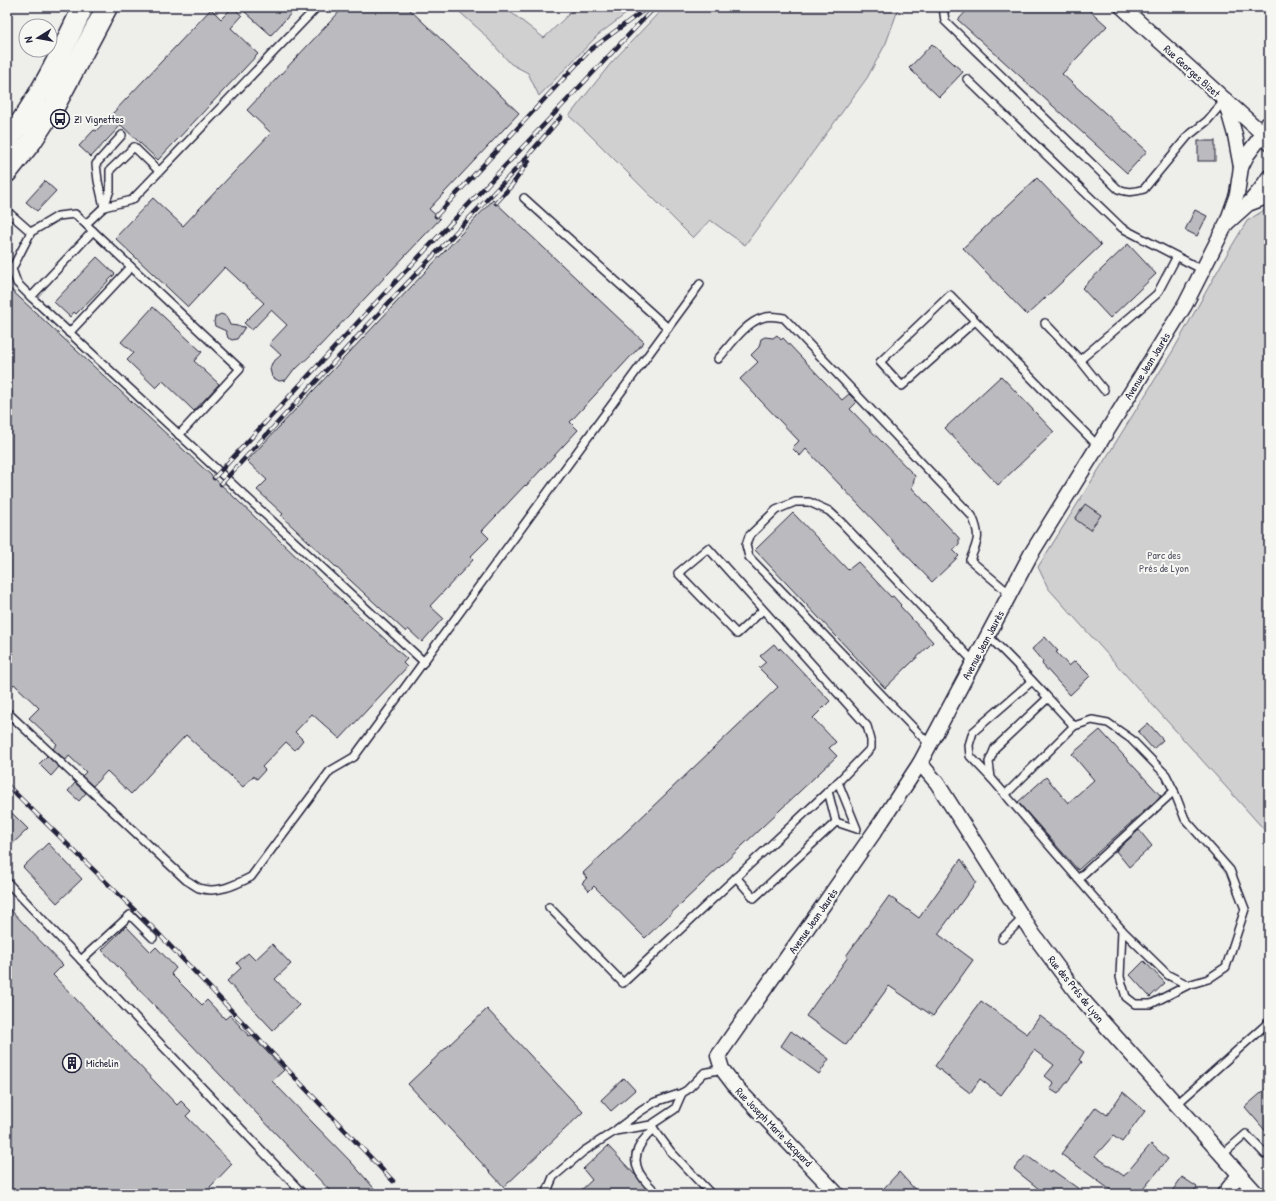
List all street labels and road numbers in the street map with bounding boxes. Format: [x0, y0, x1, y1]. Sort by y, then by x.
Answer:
street label: Rue Georges Bizet [1161, 42, 1223, 100]
street label: Avenue Jean Jaurès [1121, 330, 1173, 402]
street label: Avenue Jean Jaurès [959, 608, 1007, 682]
street label: Avenue Jean Jaurès [785, 886, 841, 956]
street label: Rue des Prés de Lyon [1045, 953, 1107, 1025]
street label: Rue Joseph Marie Jacquard [733, 1084, 816, 1170]

